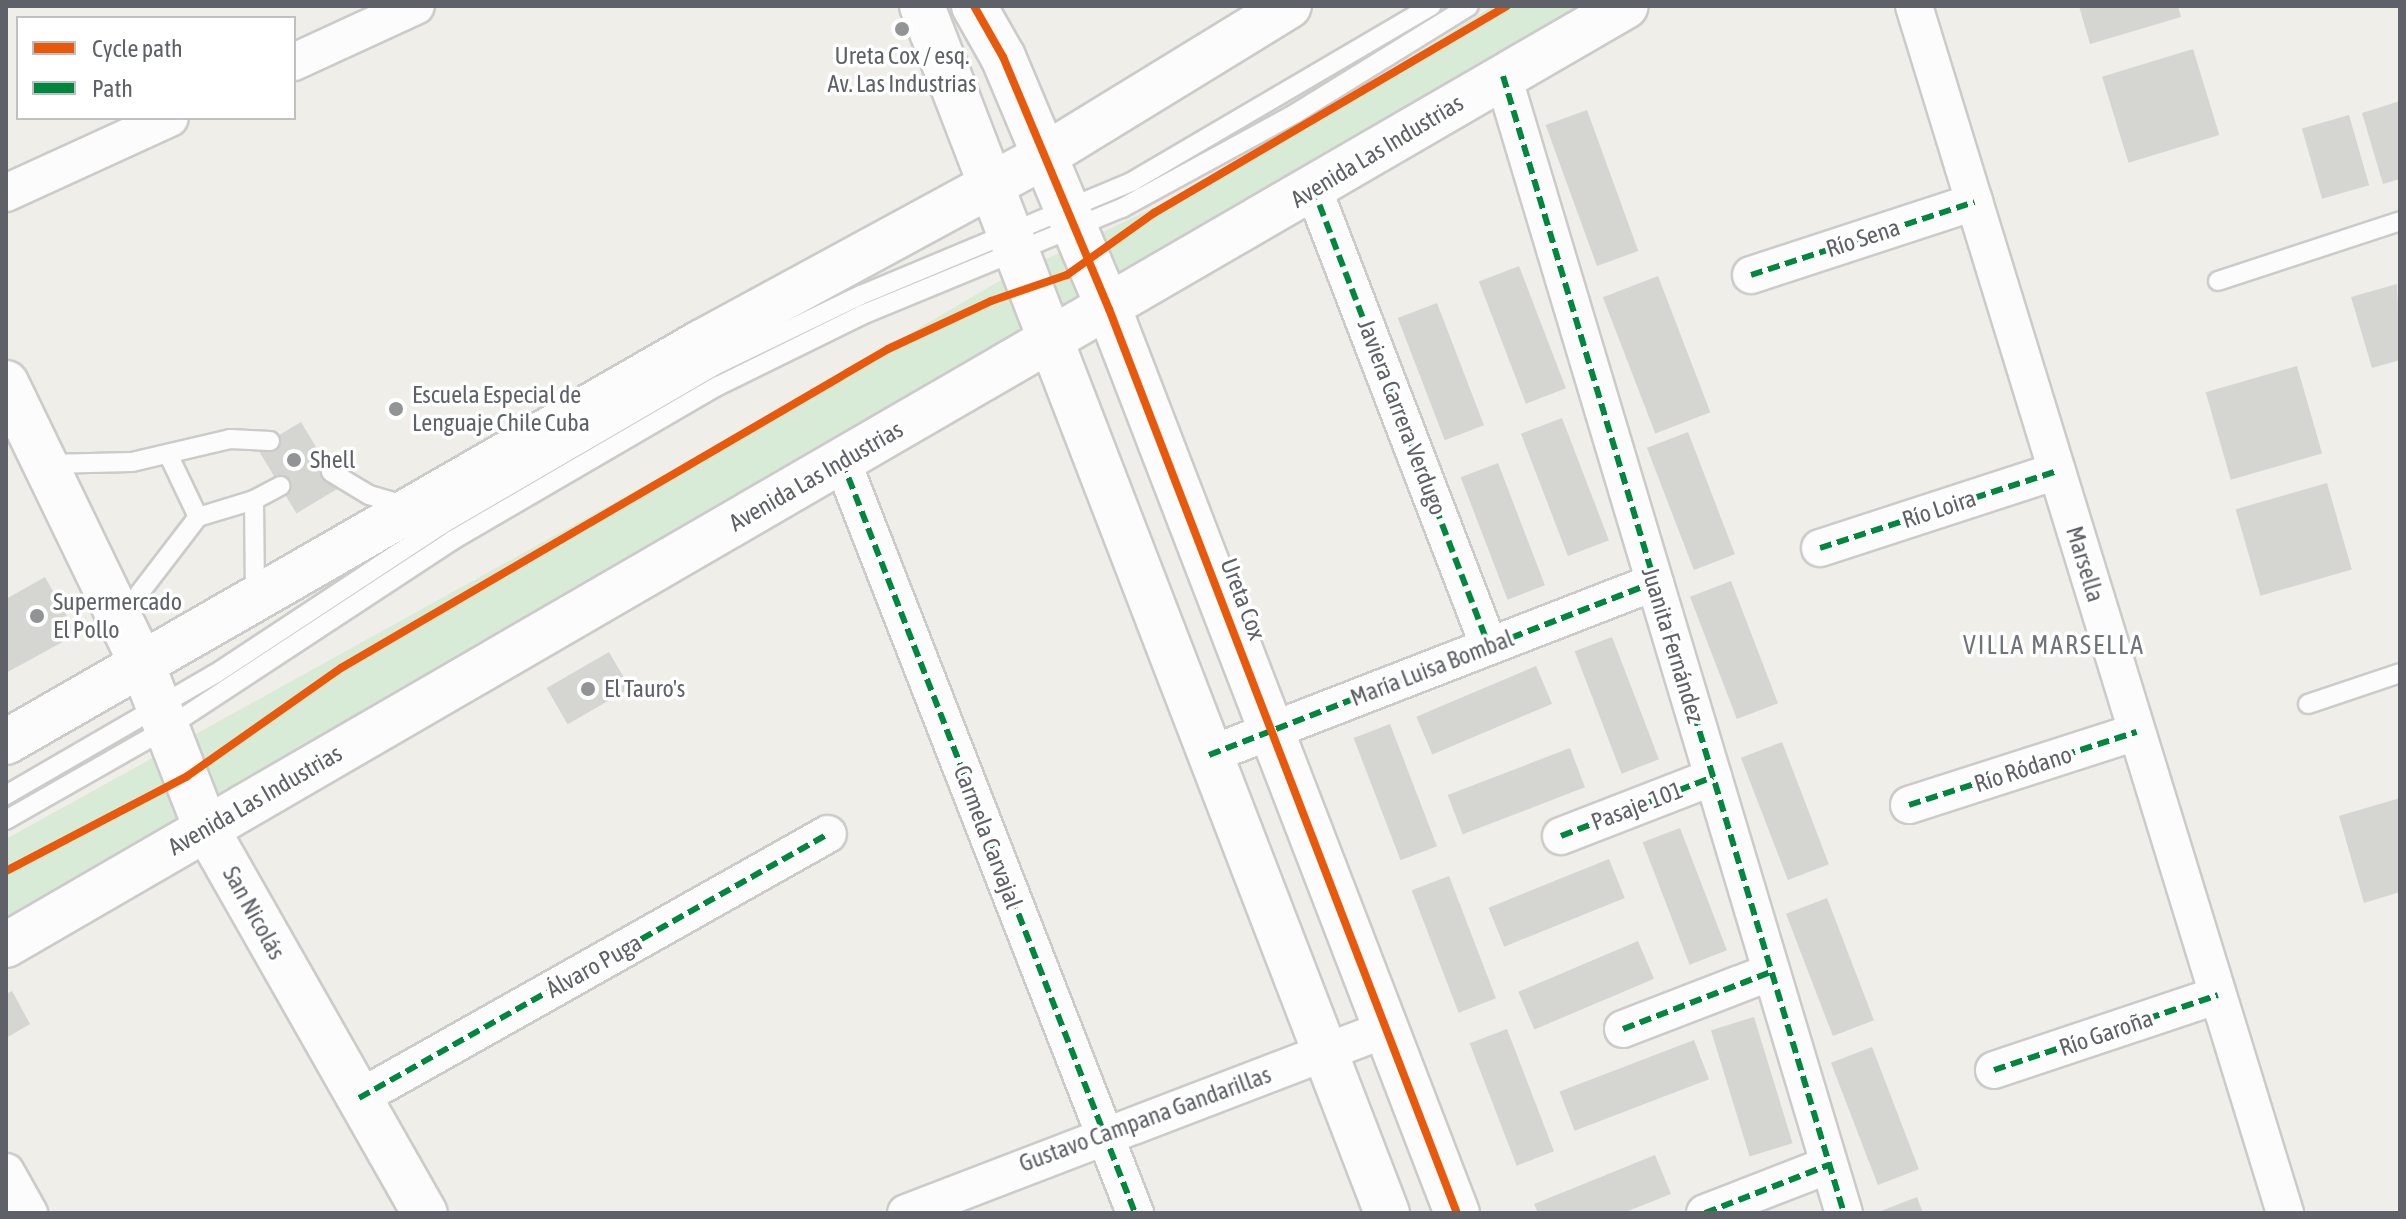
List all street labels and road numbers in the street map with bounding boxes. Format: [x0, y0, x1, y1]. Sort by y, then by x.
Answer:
street label: Avenida Las Industrias [1286, 88, 1468, 214]
street label: Río Sena [1822, 213, 1904, 263]
street label: Javiera Carrera Verdugo [1351, 315, 1453, 519]
street label: Avenida Las Industrias [724, 415, 908, 537]
street label: Río Loira [1898, 484, 1980, 534]
street label: Marsella [2060, 523, 2110, 605]
street label: Ureta Cox [1214, 554, 1272, 644]
street label: Juanita Fernández [1636, 564, 1710, 726]
street label: María Luisa Bombal [1346, 624, 1518, 712]
street label: Avenida Las Industrias [163, 739, 347, 861]
street label: Río Ródano [1971, 740, 2075, 798]
street label: Carmela Carvajal [948, 761, 1028, 913]
street label: Pasaje 101 [1587, 775, 1687, 837]
street label: San Nicolás [217, 861, 291, 965]
street label: Álvaro Puga [541, 928, 647, 1004]
street label: Río Garoña [2055, 1004, 2157, 1062]
street label: Gustavo Campana Gandarillas [1015, 1060, 1275, 1178]

